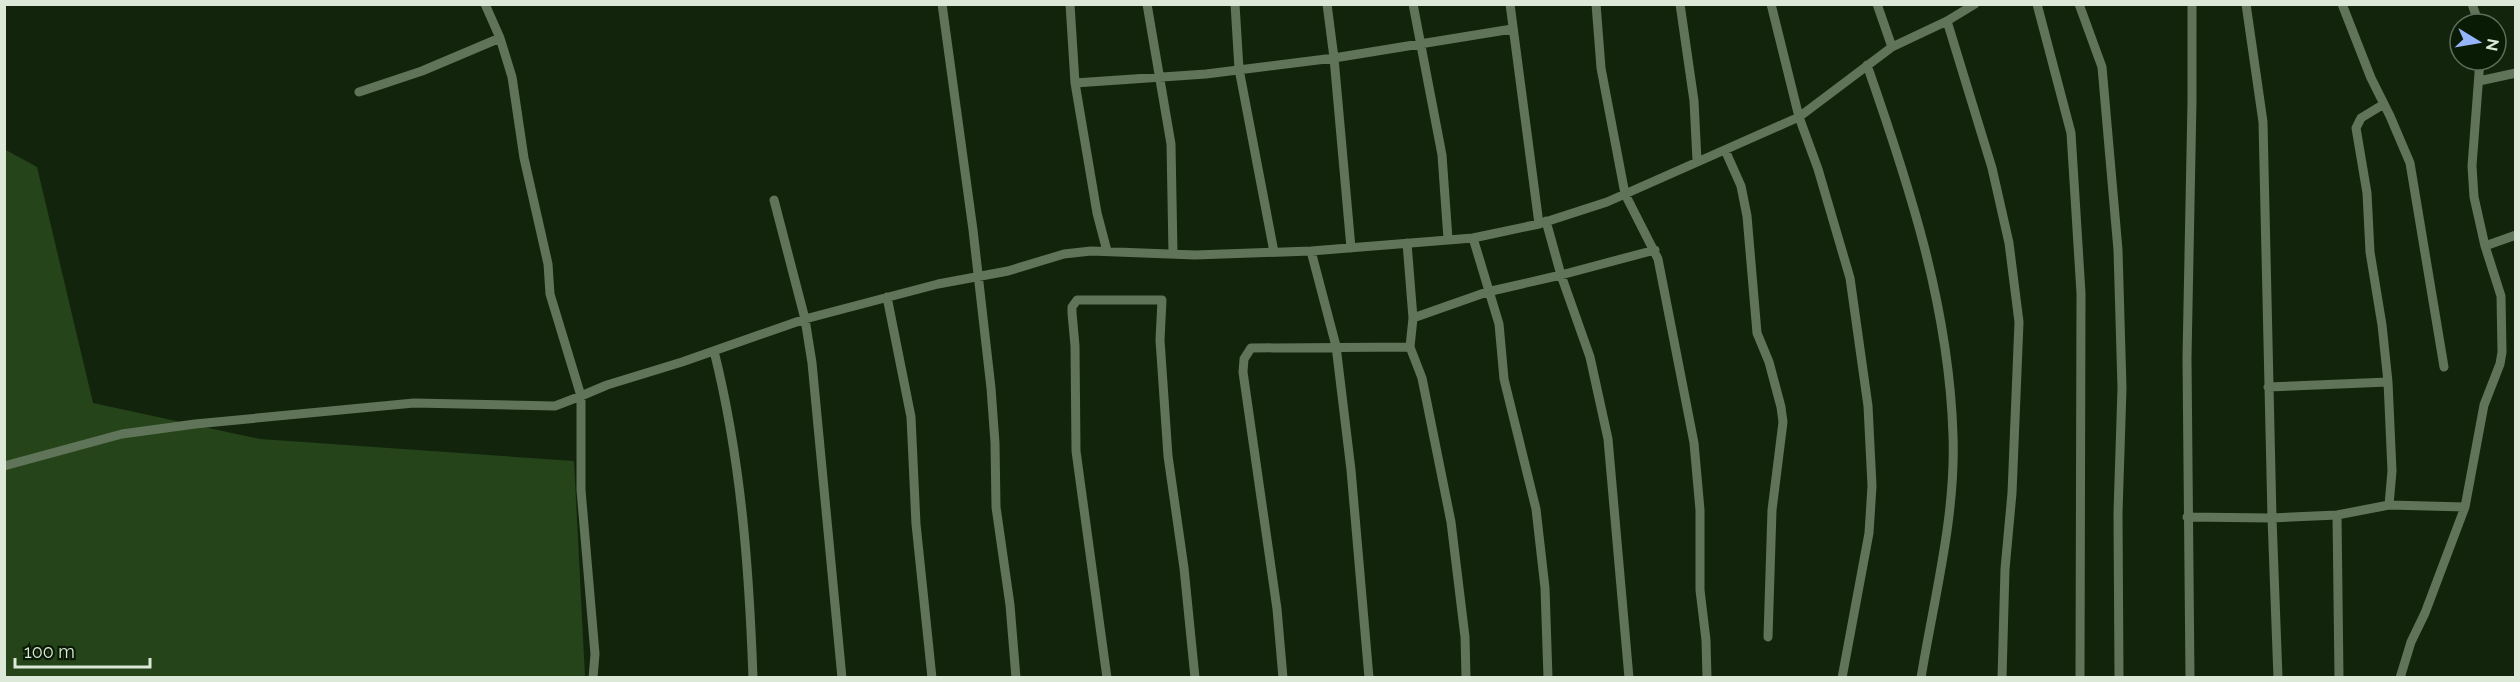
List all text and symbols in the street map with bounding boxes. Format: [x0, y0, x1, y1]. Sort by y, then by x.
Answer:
north arrow [2448, 12, 2508, 72]
text: N [2482, 37, 2503, 53]
scale bar [15, 631, 150, 669]
text: 100 m [24, 641, 75, 662]

